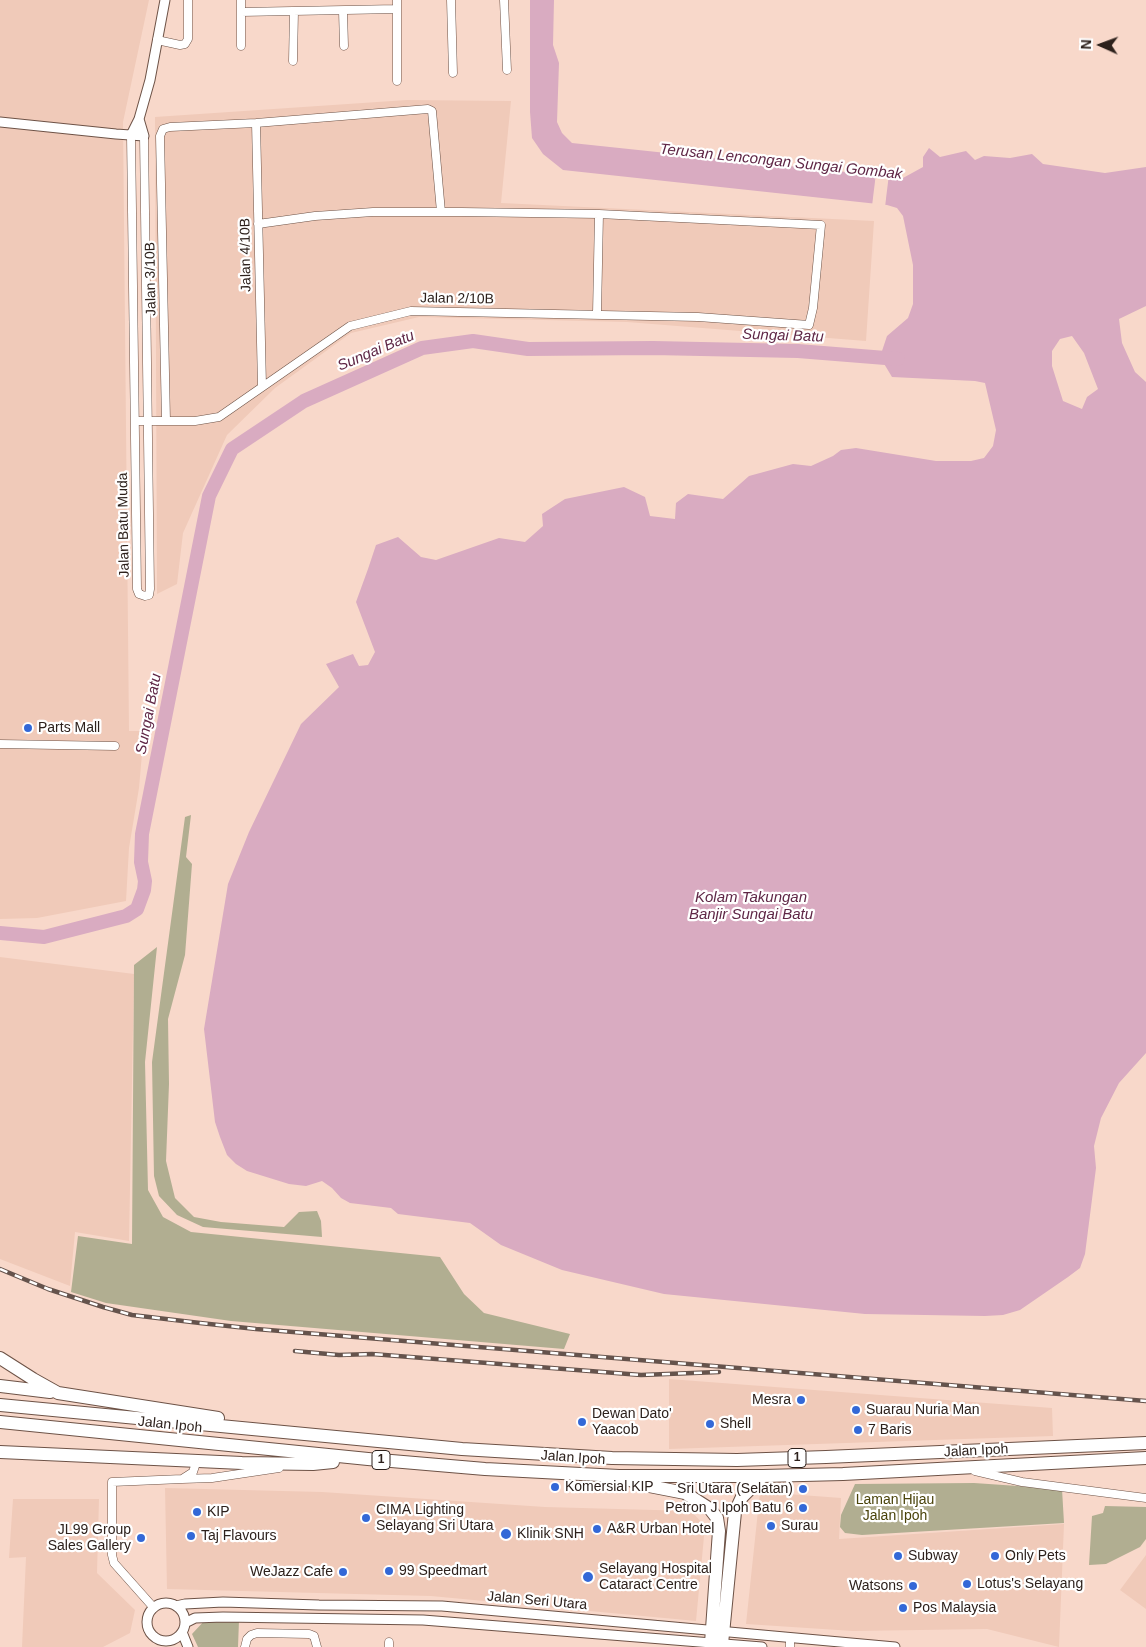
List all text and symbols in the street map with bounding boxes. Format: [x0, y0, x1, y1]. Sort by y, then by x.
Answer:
north arrow [1076, 20, 1126, 70]
text: N [1078, 39, 1094, 50]
water label: Terusan Lencongan Sungai Gombak [659, 140, 903, 184]
street label: Jalan 4/10B [237, 218, 255, 292]
street label: Jalan 3/10B [142, 242, 160, 316]
street label: Jalan 2/10B [420, 290, 494, 308]
water label: Sungai Batu [742, 326, 824, 346]
water label: Sungai Batu [335, 327, 417, 375]
street label: Jalan Batu Muda [115, 472, 133, 578]
water label: Sungai Batu [132, 672, 166, 756]
place label: Parts Mall [38, 720, 100, 736]
marker: Parts Mall [22, 722, 34, 734]
water label: Kolam Takungan Banjir Sungai Batu [689, 889, 813, 924]
place label: Mesra [752, 1392, 791, 1408]
marker: Mesra [795, 1394, 807, 1406]
place label: Suarau Nuria Man [866, 1402, 980, 1418]
marker: Suarau Nuria Man [850, 1404, 862, 1416]
place label: Dewan Dato' Yaacob [592, 1406, 672, 1438]
street label: Jalan Ipoh [137, 1413, 203, 1437]
marker: Dewan Dato' Yaacob [576, 1416, 588, 1428]
place label: Shell [720, 1416, 751, 1432]
marker: Shell [704, 1418, 716, 1430]
place label: 7 Baris [868, 1422, 912, 1438]
marker: 7 Baris [852, 1424, 864, 1436]
street label: Jalan Ipoh [943, 1441, 1009, 1461]
street label: Jalan Ipoh [540, 1447, 606, 1469]
road number: 1 [788, 1449, 806, 1468]
road number: 1 [372, 1450, 390, 1470]
place label: Komersial KIP [565, 1479, 654, 1495]
marker: Komersial KIP [549, 1481, 561, 1493]
place label: Sri Utara (Selatan) [677, 1481, 793, 1497]
marker: Sri Utara (Selatan) [797, 1483, 809, 1495]
park label: Laman Hijau Jalan Ipoh [856, 1492, 934, 1524]
place label: Petron J Ipoh Batu 6 [665, 1500, 793, 1516]
place label: CIMA Lighting Selayang Sri Utara [376, 1502, 494, 1534]
marker: Petron J Ipoh Batu 6 [797, 1502, 809, 1514]
place label: KIP [207, 1504, 230, 1520]
marker: KIP [191, 1506, 203, 1518]
marker: CIMA Lighting Selayang Sri Utara [360, 1512, 372, 1524]
place label: Surau [781, 1518, 818, 1534]
marker: Surau [765, 1520, 777, 1532]
place label: A&R Urban Hotel [607, 1521, 714, 1537]
place label: JL99 Group Sales Gallery [48, 1522, 131, 1554]
marker: A&R Urban Hotel [591, 1523, 603, 1535]
place label: Klinik SNH [517, 1526, 584, 1542]
marker: Klinik SNH [499, 1527, 513, 1541]
place label: Taj Flavours [201, 1528, 276, 1544]
marker: Taj Flavours [185, 1530, 197, 1542]
marker: JL99 Group Sales Gallery [135, 1532, 147, 1544]
place label: Subway [908, 1548, 958, 1564]
place label: Only Pets [1005, 1548, 1066, 1564]
marker: Subway [892, 1550, 904, 1562]
marker: Only Pets [989, 1550, 1001, 1562]
place label: Selayang Hospital Cataract Centre [599, 1561, 712, 1594]
place label: 99 Speedmart [399, 1563, 487, 1579]
place label: WeJazz Cafe [250, 1564, 333, 1580]
marker: 99 Speedmart [383, 1565, 395, 1577]
marker: WeJazz Cafe [337, 1566, 349, 1578]
marker: Selayang Hospital Cataract Centre [581, 1570, 595, 1584]
place label: Lotus's Selayang [977, 1576, 1083, 1592]
place label: Watsons [849, 1578, 903, 1594]
marker: Lotus's Selayang [961, 1578, 973, 1590]
marker: Watsons [907, 1580, 919, 1592]
street label: Jalan Seri Utara [486, 1588, 588, 1614]
place label: Pos Malaysia [913, 1600, 996, 1616]
marker: Pos Malaysia [897, 1602, 909, 1614]

